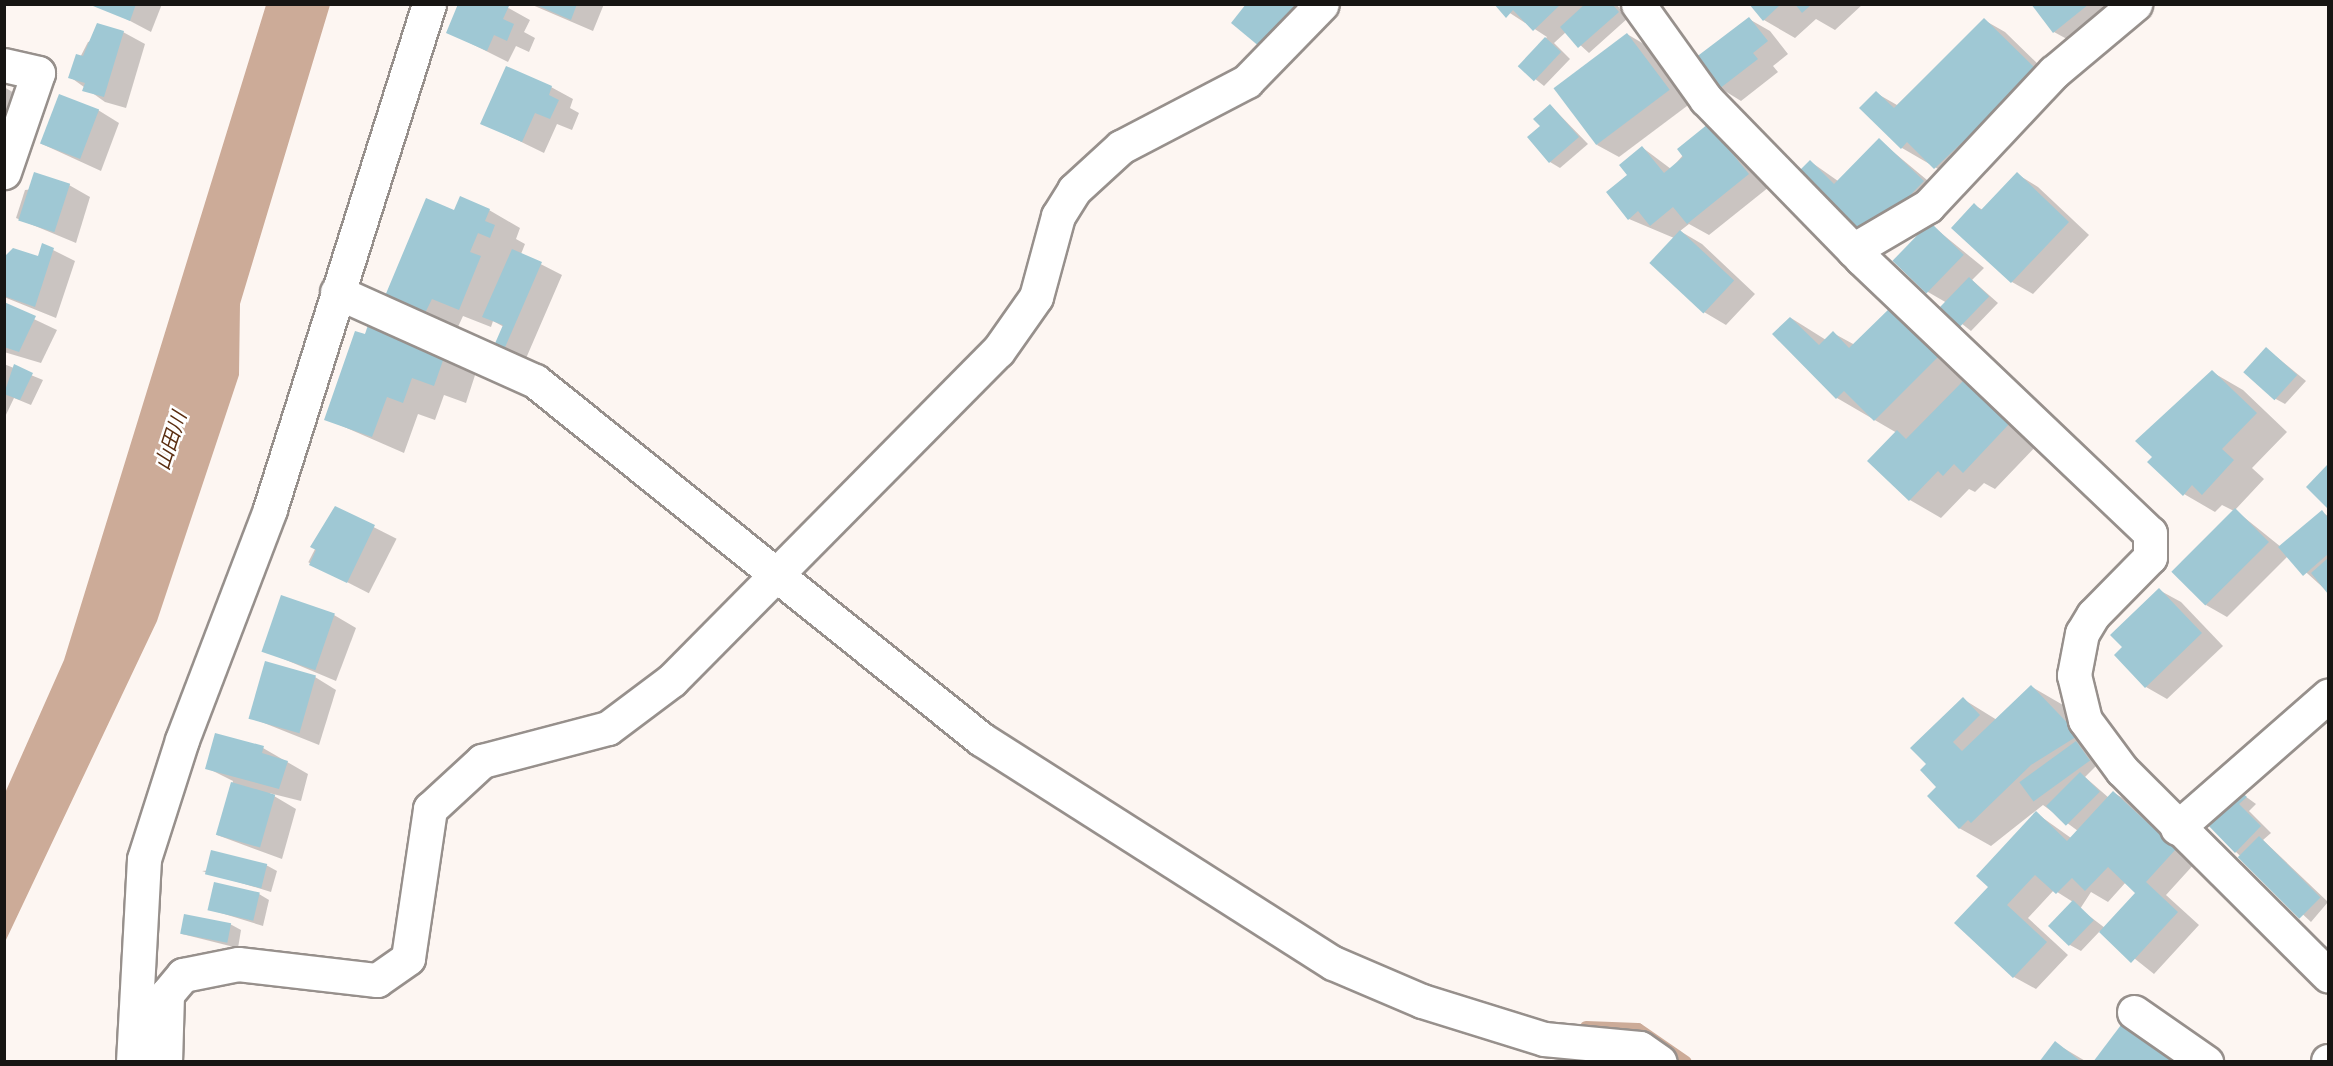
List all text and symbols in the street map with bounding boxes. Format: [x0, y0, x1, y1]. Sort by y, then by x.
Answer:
water label: 山田川 [150, 409, 192, 473]

